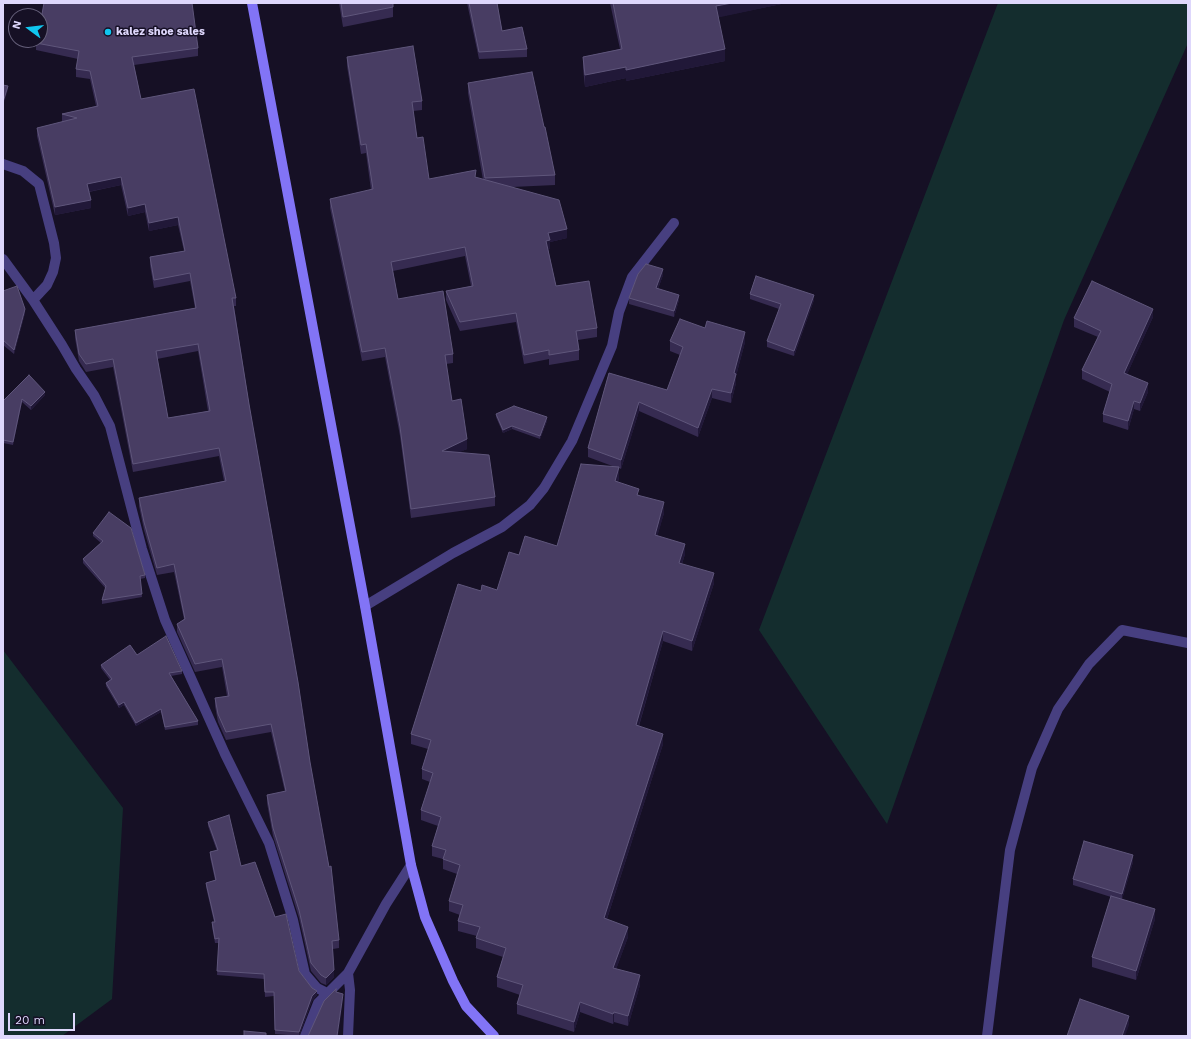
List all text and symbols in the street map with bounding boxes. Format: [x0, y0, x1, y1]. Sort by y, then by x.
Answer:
north arrow [8, 8, 48, 48]
text: N [10, 19, 24, 31]
place label: kalez shoe sales [116, 25, 205, 39]
marker: kalez shoe sales [103, 27, 113, 37]
scale bar [10, 1005, 77, 1031]
text: 20 m [15, 1013, 45, 1027]

